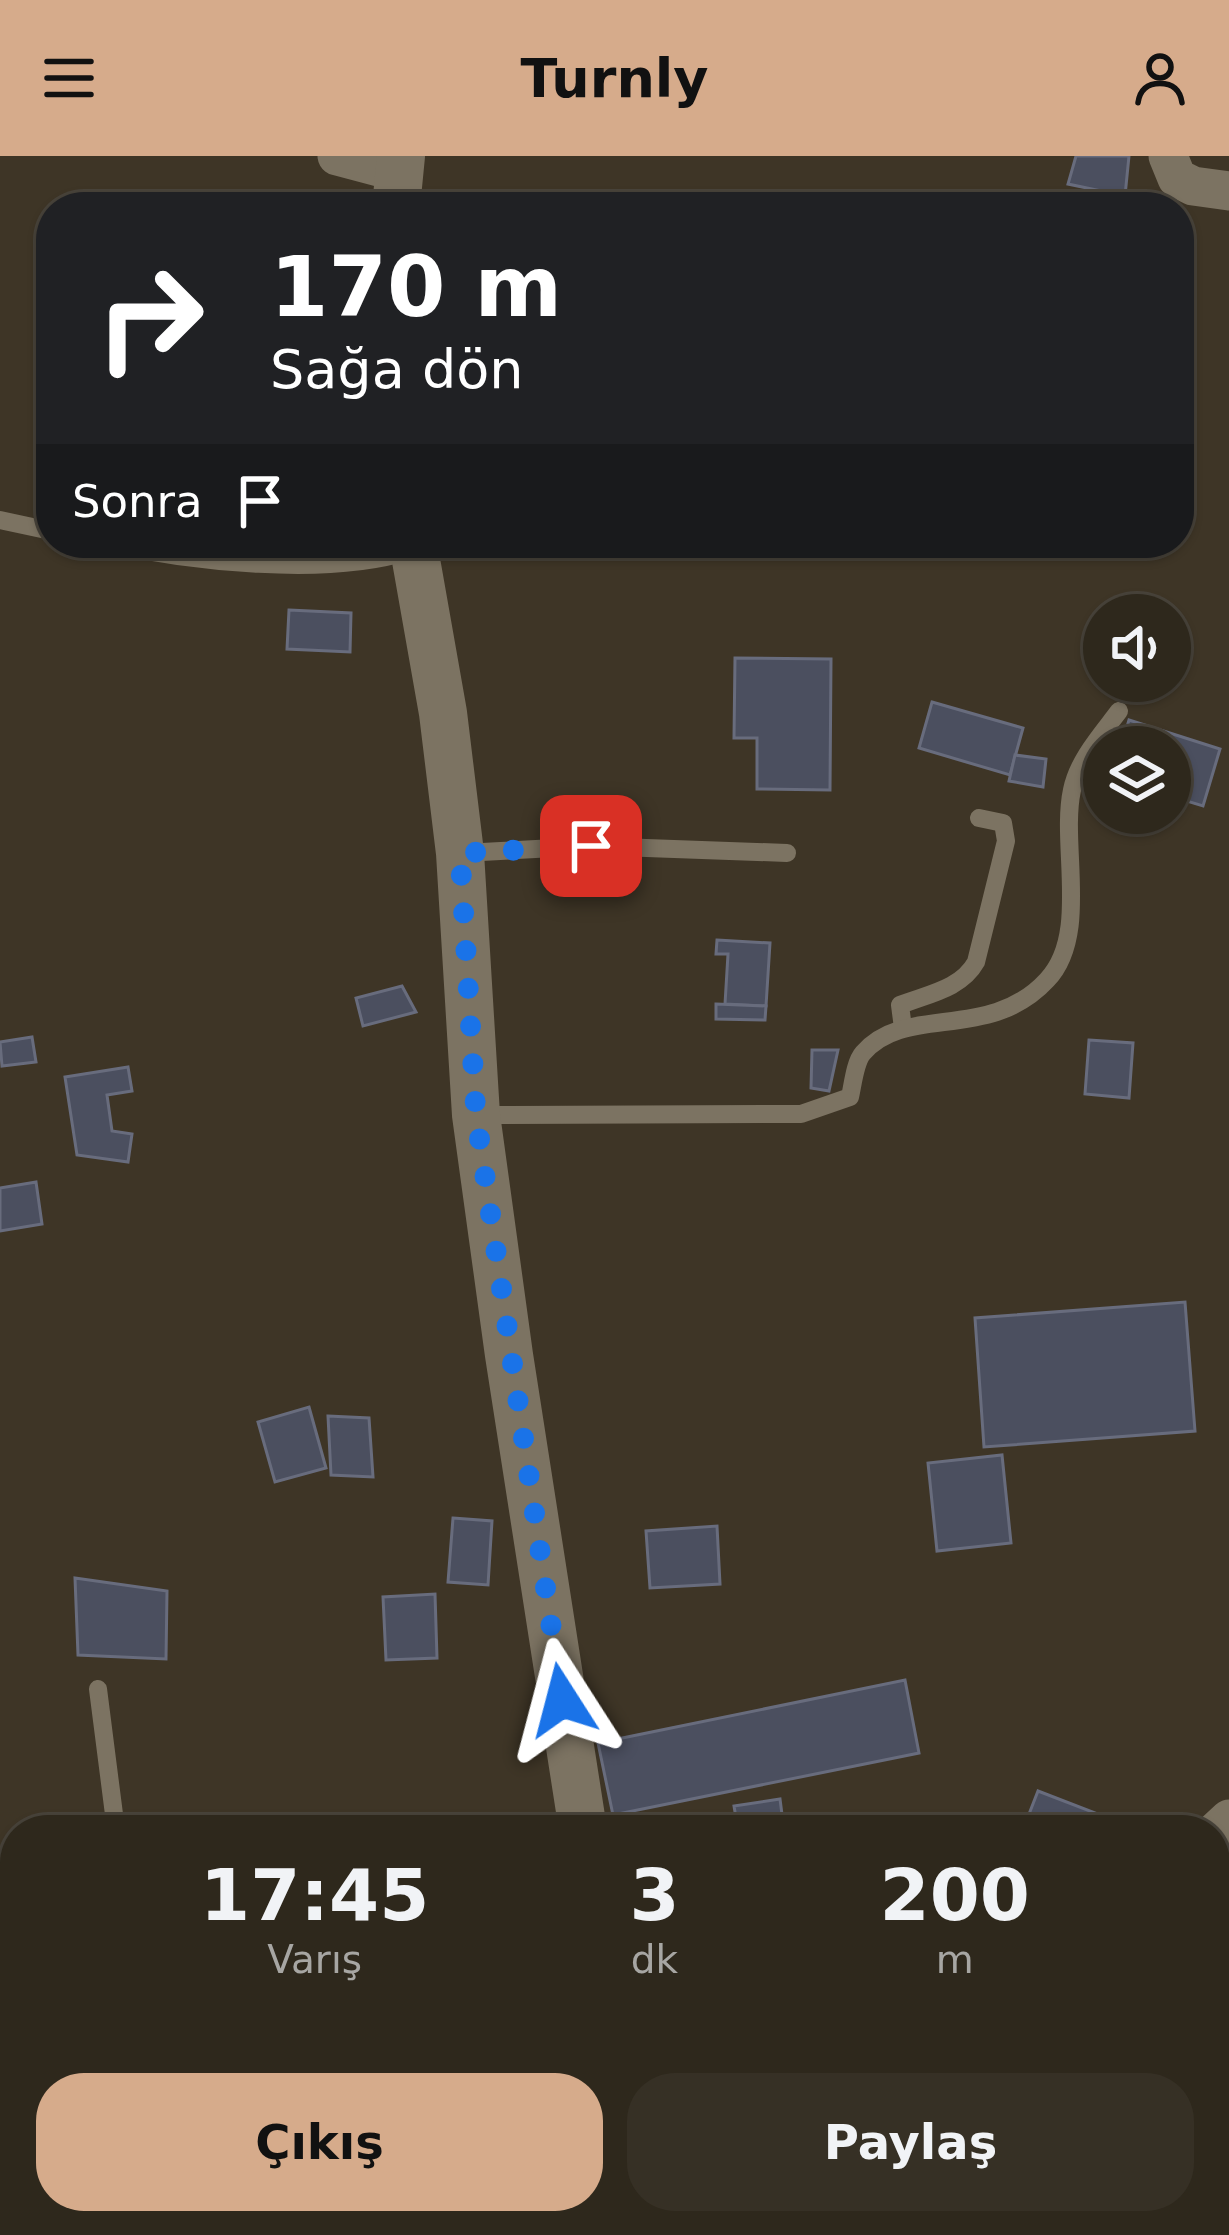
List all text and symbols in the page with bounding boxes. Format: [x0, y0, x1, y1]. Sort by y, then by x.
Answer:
icon: menu [36, 45, 102, 111]
icon: person [1127, 45, 1193, 111]
text: Turnly [520, 47, 709, 110]
text: 170 m [270, 238, 562, 336]
icon: right [72, 240, 228, 396]
text: Sağa dön [270, 338, 523, 401]
icon: arrive [227, 468, 293, 534]
text: Sonra [72, 475, 203, 528]
map controls [1083, 594, 1191, 834]
button: sound [1083, 594, 1191, 702]
button: layers [1083, 726, 1191, 834]
pin [540, 795, 642, 897]
icon: arrive [558, 813, 624, 879]
position arrow [499, 1637, 625, 1763]
text: 17:45 [200, 1853, 429, 1937]
text: 3 [629, 1853, 679, 1937]
text: 200 [880, 1853, 1030, 1937]
text: Varış [267, 1937, 362, 1982]
text: dk [631, 1937, 678, 1982]
text: m [936, 1937, 974, 1982]
button: Çıkış [36, 2073, 603, 2211]
button: Paylaş [627, 2073, 1194, 2211]

